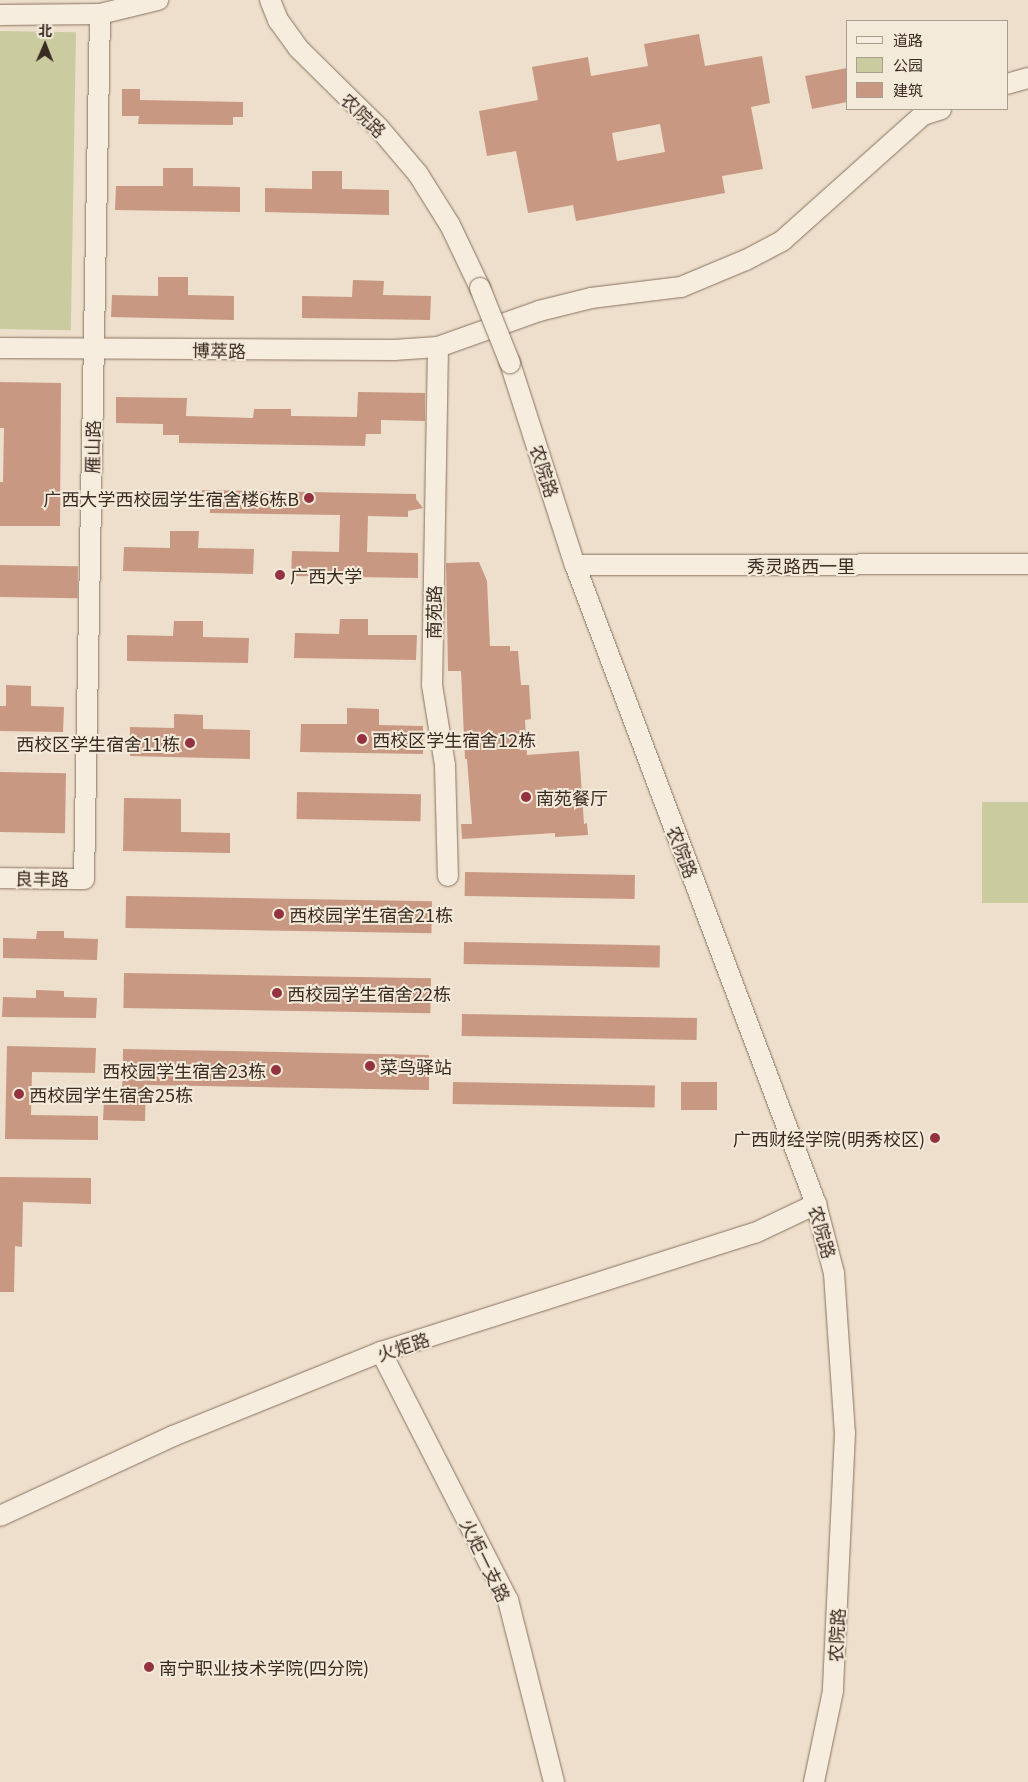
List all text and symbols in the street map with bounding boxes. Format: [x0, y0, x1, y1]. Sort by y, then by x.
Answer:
north arrow [20, 20, 70, 70]
text: 北 [38, 20, 52, 40]
legend [846, 20, 1008, 110]
text: 道路 [893, 29, 923, 50]
text: 公园 [893, 54, 923, 75]
text: 建筑 [893, 79, 923, 100]
street label: 农院路 [337, 88, 391, 142]
street label: 博萃路 [192, 339, 246, 361]
street label: 雁山路 [81, 420, 103, 474]
street label: 农院路 [526, 442, 564, 500]
place label: 广西大学西校园学生宿舍楼6栋B [43, 487, 299, 509]
marker: 广西大学西校园学生宿舍楼6栋B [303, 492, 315, 504]
street label: 秀灵路西一里 [747, 554, 855, 576]
place label: 广西大学 [290, 564, 362, 586]
marker: 广西大学 [274, 569, 286, 581]
street label: 南苑路 [422, 585, 444, 639]
place label: 西校区学生宿舍12栋 [372, 728, 536, 750]
place label: 西校区学生宿舍11栋 [16, 732, 180, 754]
marker: 西校区学生宿舍12栋 [356, 733, 368, 745]
marker: 西校区学生宿舍11栋 [184, 737, 196, 749]
place label: 南苑餐厅 [536, 786, 608, 808]
marker: 南苑餐厅 [520, 791, 532, 803]
street label: 农院路 [663, 823, 703, 881]
street label: 良丰路 [15, 867, 69, 889]
place label: 西校园学生宿舍21栋 [289, 903, 453, 925]
marker: 西校园学生宿舍21栋 [273, 908, 285, 920]
place label: 西校园学生宿舍22栋 [287, 982, 451, 1004]
marker: 西校园学生宿舍22栋 [271, 987, 283, 999]
place label: 菜鸟驿站 [380, 1055, 452, 1077]
place label: 西校园学生宿舍23栋 [102, 1059, 266, 1081]
marker: 菜鸟驿站 [364, 1060, 376, 1072]
marker: 西校园学生宿舍23栋 [270, 1064, 282, 1076]
place label: 西校园学生宿舍25栋 [29, 1083, 193, 1105]
marker: 西校园学生宿舍25栋 [13, 1088, 25, 1100]
place label: 广西财经学院(明秀校区) [733, 1127, 925, 1149]
marker: 广西财经学院(明秀校区) [929, 1132, 941, 1144]
street label: 农院路 [805, 1203, 841, 1261]
street label: 火炬路 [374, 1327, 432, 1365]
street label: 火炬一支路 [457, 1515, 515, 1605]
street label: 农院路 [824, 1607, 848, 1663]
place label: 南宁职业技术学院(四分院) [159, 1656, 369, 1678]
marker: 南宁职业技术学院(四分院) [143, 1661, 155, 1673]

